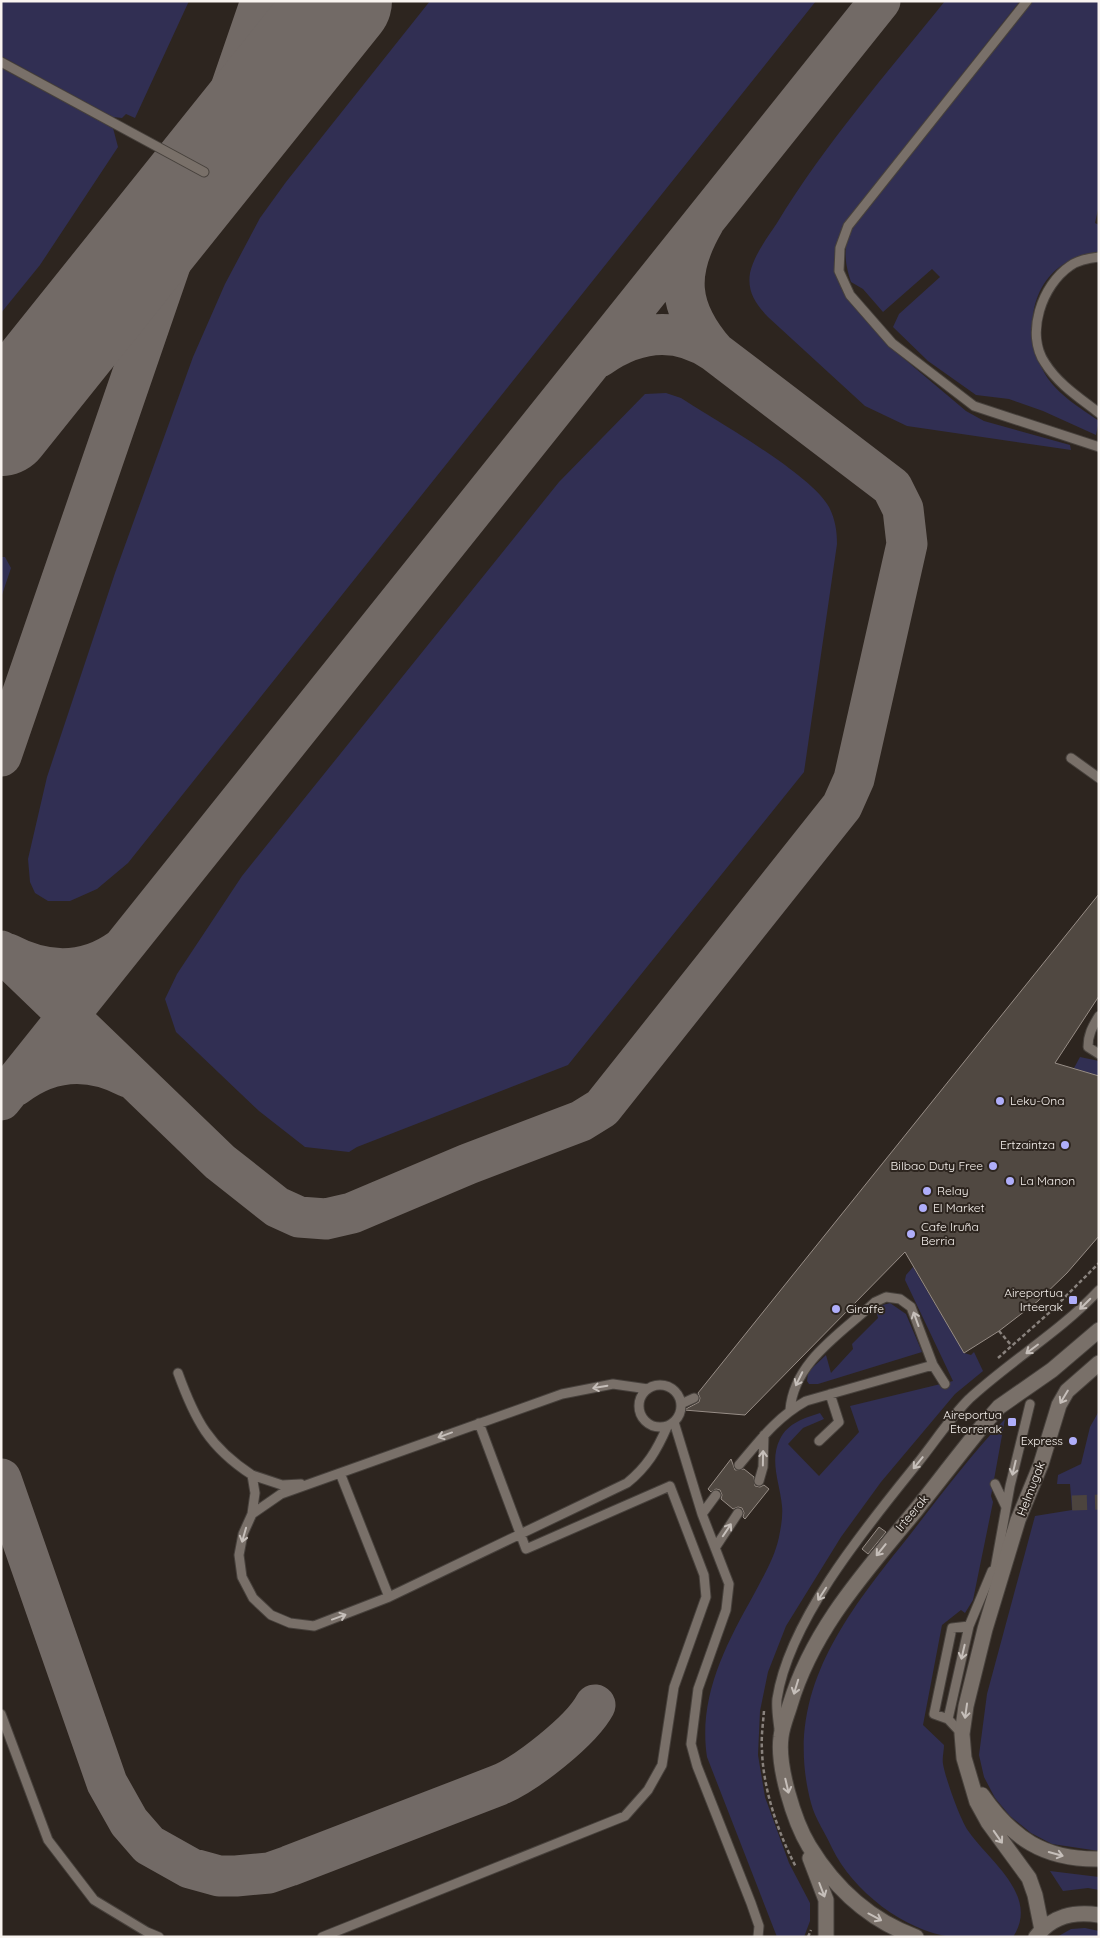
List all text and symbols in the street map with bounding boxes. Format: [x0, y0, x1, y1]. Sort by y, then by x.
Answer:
place label: Leku-Ona [1010, 1093, 1064, 1108]
marker: Leku-Ona [994, 1095, 1006, 1107]
place label: Ertzaintza [1000, 1137, 1055, 1152]
marker: Ertzaintza [1059, 1139, 1071, 1151]
place label: Bilbao Duty Free [891, 1158, 983, 1173]
marker: Bilbao Duty Free [987, 1160, 999, 1172]
place label: La Manon [1020, 1173, 1075, 1188]
marker: La Manon [1004, 1175, 1016, 1187]
place label: Relay [937, 1183, 969, 1198]
marker: Relay [921, 1185, 933, 1197]
place label: El Market [933, 1200, 985, 1215]
marker: El Market [917, 1202, 929, 1214]
place label: Cafe Iruña Berria [921, 1219, 979, 1248]
marker: Cafe Iruña Berria [905, 1228, 917, 1240]
place label: Aireportua Irteerak [1004, 1285, 1063, 1314]
marker: Aireportua Irteerak [1067, 1294, 1079, 1306]
one-way arrow [1079, 1298, 1091, 1311]
place label: Giraffe [846, 1301, 884, 1316]
marker: Giraffe [830, 1303, 842, 1315]
one-way arrow [911, 1312, 920, 1327]
one-way arrow [1025, 1344, 1039, 1354]
one-way arrow [794, 1371, 803, 1386]
one-way arrow [592, 1382, 608, 1392]
one-way arrow [1059, 1389, 1069, 1403]
place label: Aireportua Etorrerak [943, 1407, 1002, 1436]
marker: Aireportua Etorrerak [1006, 1416, 1018, 1428]
one-way arrow [438, 1431, 454, 1440]
place label: Express [1021, 1433, 1063, 1448]
marker: Express [1067, 1435, 1079, 1447]
one-way arrow [758, 1450, 768, 1466]
one-way arrow [912, 1456, 923, 1469]
one-way arrow [1009, 1460, 1018, 1476]
street label: Helmugak [1013, 1460, 1048, 1518]
street label: Irteerak [892, 1491, 931, 1534]
one-way arrow [722, 1524, 732, 1538]
one-way arrow [238, 1526, 248, 1542]
one-way arrow [876, 1543, 887, 1556]
one-way arrow [817, 1587, 827, 1601]
one-way arrow [330, 1612, 346, 1621]
one-way arrow [958, 1643, 967, 1659]
one-way arrow [790, 1678, 800, 1694]
one-way arrow [960, 1702, 970, 1718]
one-way arrow [783, 1778, 792, 1794]
one-way arrow [993, 1830, 1003, 1844]
one-way arrow [1047, 1850, 1063, 1860]
one-way arrow [818, 1882, 827, 1897]
one-way arrow [868, 1912, 883, 1922]

